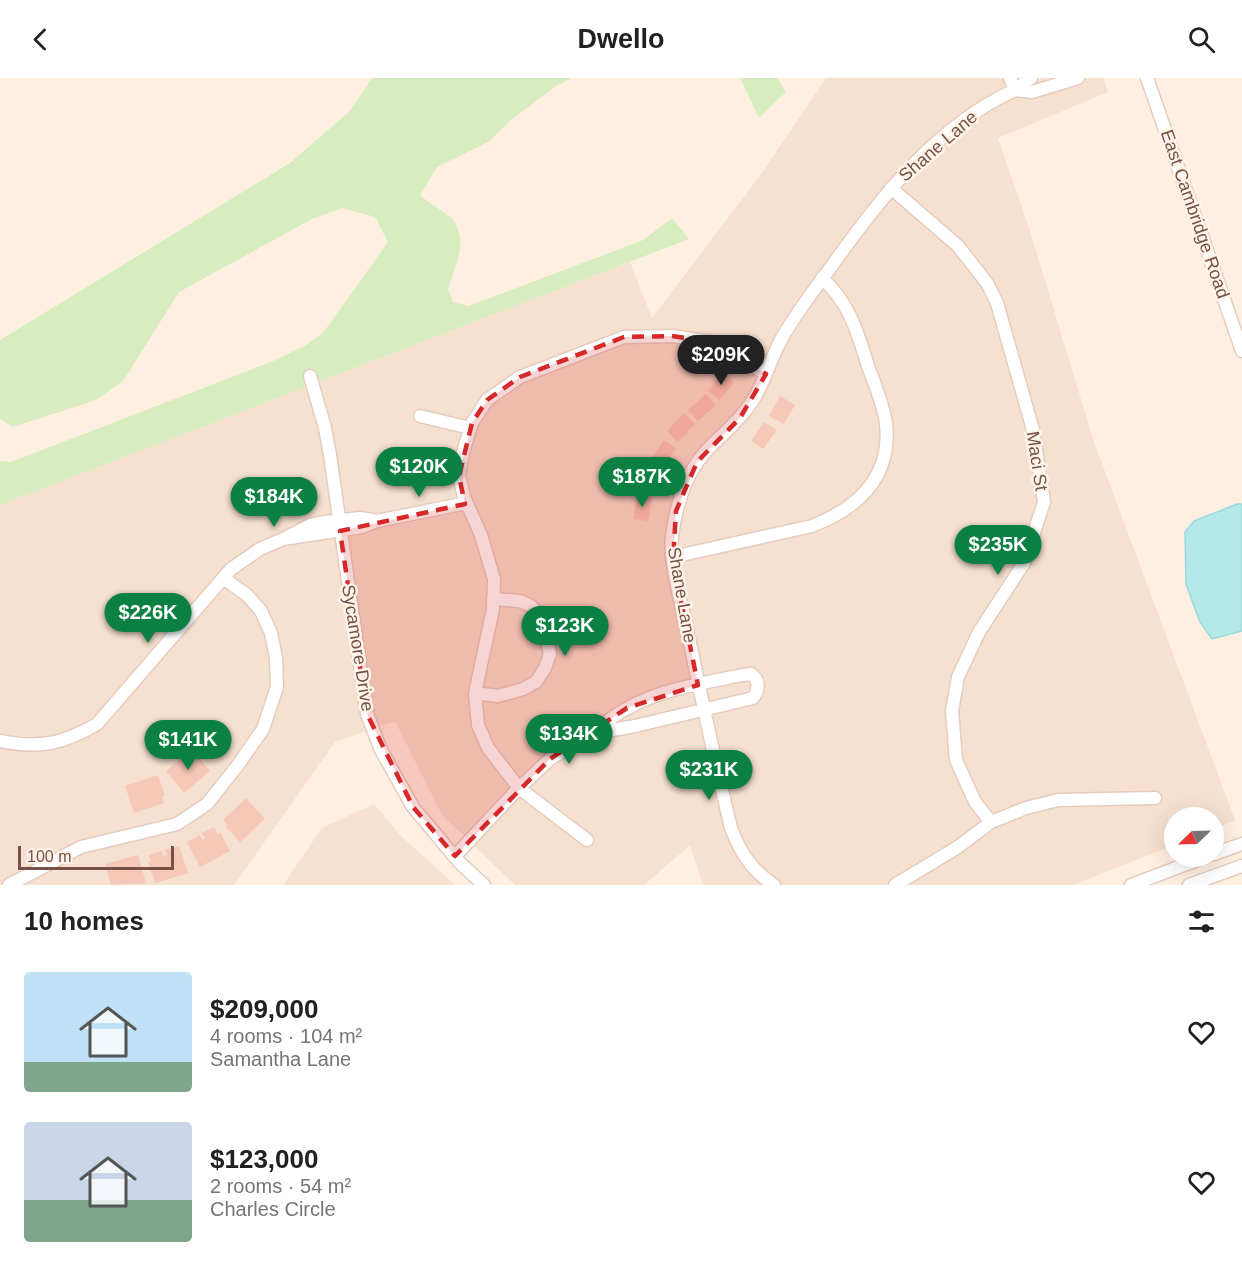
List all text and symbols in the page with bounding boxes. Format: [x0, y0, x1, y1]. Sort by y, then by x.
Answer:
icon: back [24, 23, 57, 56]
icon: search [1185, 23, 1218, 56]
text: Dwello [577, 24, 665, 54]
street label: Shane Lane [895, 107, 981, 185]
street label: East Cambridge Road [1157, 127, 1233, 301]
pin: $209K [679, 335, 763, 386]
text: $209K [692, 343, 750, 365]
street label: Maci St [1022, 430, 1052, 492]
pin: $120K [377, 447, 461, 498]
text: $120K [390, 455, 448, 477]
pin: $187K [600, 457, 684, 508]
text: $187K [613, 465, 671, 487]
pin: $184K [232, 477, 316, 528]
text: $184K [245, 485, 303, 507]
pin: $235K [956, 525, 1040, 576]
text: $235K [969, 533, 1027, 555]
street label: Shane Lane [664, 545, 700, 645]
street label: Sycamore Drive [338, 583, 378, 713]
pin: $226K [106, 593, 190, 644]
text: $226K [119, 601, 177, 623]
pin: $123K [523, 606, 607, 657]
text: $123K [536, 614, 594, 636]
pin: $134K [527, 714, 611, 765]
pin: $141K [146, 720, 230, 771]
text: $134K [540, 722, 598, 744]
text: $141K [159, 728, 217, 750]
pin: $231K [667, 750, 751, 801]
text: $231K [680, 758, 738, 780]
north arrow [1164, 807, 1224, 867]
map controls [1164, 807, 1224, 867]
scale bar [18, 843, 174, 870]
text: 100 m [27, 848, 71, 865]
icon: filters [1185, 905, 1218, 938]
text: 10 homes [24, 906, 144, 936]
text: $209,000 [210, 994, 318, 1024]
icon: home [72, 996, 144, 1068]
icon: heart [1185, 1016, 1218, 1049]
text: 4 rooms · 104 m² [210, 1025, 362, 1047]
text: Samantha Lane [210, 1048, 351, 1070]
text: $123,000 [210, 1144, 318, 1174]
icon: home [72, 1146, 144, 1218]
icon: heart [1185, 1166, 1218, 1199]
text: 2 rooms · 54 m² [210, 1175, 351, 1197]
text: Charles Circle [210, 1198, 336, 1220]

